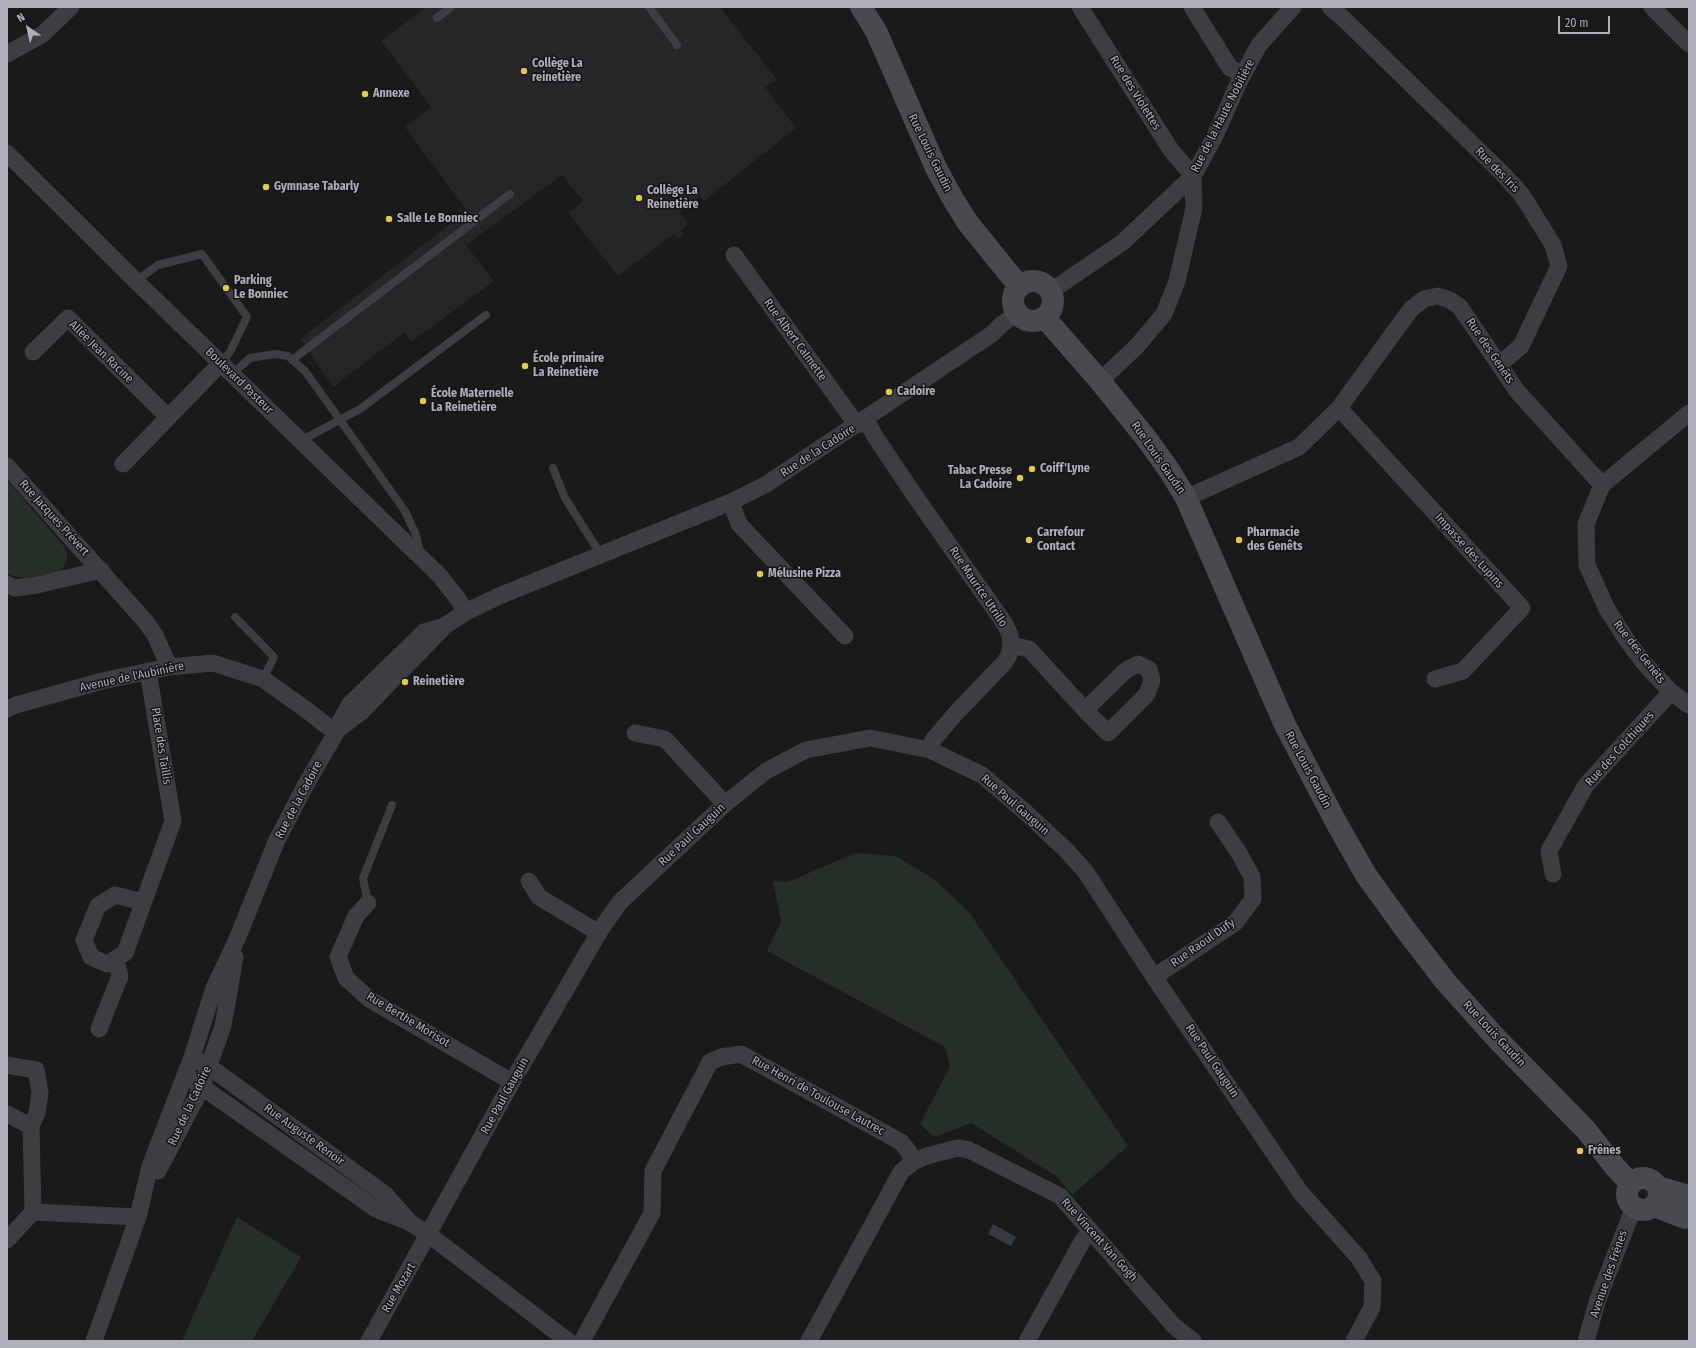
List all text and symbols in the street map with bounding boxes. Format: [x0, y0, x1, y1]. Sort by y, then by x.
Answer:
north arrow [8, 8, 48, 48]
scale bar [1560, 8, 1612, 34]
text: N [15, 10, 27, 25]
text: 20 m [1565, 16, 1589, 30]
street label: Rue des Violettes [1106, 53, 1164, 133]
place label: Collège La reinetière [532, 57, 583, 85]
street label: Rue de la Haute Nobilière [1188, 57, 1258, 175]
marker: Collège La reinetière [519, 66, 529, 76]
place label: Annexe [373, 87, 410, 101]
marker: Annexe [360, 89, 370, 99]
street label: Rue Louis Gaudin [905, 112, 955, 194]
street label: Rue des Iris [1472, 144, 1522, 196]
place label: Gymnase Tabarly [274, 180, 359, 194]
marker: Gymnase Tabarly [261, 182, 271, 192]
place label: Collège La Reinetière [647, 184, 699, 212]
marker: Collège La Reinetière [634, 193, 644, 203]
place label: Salle Le Bonniec [397, 212, 478, 226]
marker: Salle Le Bonniec [384, 214, 394, 224]
place label: Parking Le Bonniec [234, 274, 288, 302]
marker: Parking Le Bonniec [221, 283, 231, 293]
street label: Rue Albert Calmette [760, 296, 830, 384]
street label: Rue des Genêts [1463, 315, 1517, 387]
street label: Allée Jean Racine [66, 318, 136, 386]
street label: Boulevard Pasteur [202, 345, 276, 417]
place label: École primaire La Reinetière [533, 352, 604, 380]
marker: École primaire La Reinetière [520, 361, 530, 371]
place label: Cadoire [897, 385, 935, 399]
place label: École Maternelle La Reinetière [431, 387, 514, 415]
marker: Cadoire [884, 387, 894, 397]
marker: École Maternelle La Reinetière [418, 396, 428, 406]
street label: Rue Louis Gaudin [1128, 419, 1188, 497]
street label: Rue de la Cadoire [778, 422, 858, 480]
place label: Coiff'Lyne [1040, 462, 1090, 476]
place label: Tabac Presse La Cadoire [948, 464, 1012, 492]
marker: Coiff'Lyne [1027, 464, 1037, 474]
marker: Tabac Presse La Cadoire [1015, 473, 1025, 483]
street label: Rue Jacques Prévert [16, 477, 92, 559]
street label: Impasse des Lupins [1432, 511, 1506, 591]
place label: Carrefour Contact [1037, 526, 1085, 554]
place label: Pharmacie des Genêts [1247, 526, 1302, 554]
marker: Carrefour Contact [1024, 535, 1034, 545]
marker: Pharmacie des Genêts [1234, 535, 1244, 545]
street label: Rue Maurice Utrillo [946, 544, 1010, 630]
place label: Mélusine Pizza [768, 567, 841, 581]
marker: Mélusine Pizza [755, 569, 765, 579]
street label: Rue des Genêts [1610, 618, 1668, 686]
street label: Avenue de l'Aubinière [79, 659, 185, 695]
place label: Reinetière [413, 675, 465, 689]
marker: Reinetière [400, 677, 410, 687]
street label: Place des Taillis [148, 707, 174, 785]
street label: Rue des Colchiques [1583, 709, 1657, 789]
street label: Rue Louis Gaudin [1282, 729, 1334, 811]
street label: Rue de la Cadoire [272, 759, 326, 841]
street label: Rue Paul Gauguin [978, 772, 1052, 838]
street label: Rue Paul Gauguin [656, 801, 728, 869]
street label: Rue Raoul Dufy [1168, 916, 1238, 970]
street label: Rue Berthe Morisot [364, 989, 452, 1051]
street label: Rue Louis Gaudin [1460, 998, 1528, 1070]
street label: Rue Paul Gauguin [1182, 1022, 1242, 1100]
street label: Rue Henri de Toulouse Lautrec [749, 1053, 887, 1139]
street label: Rue Paul Gauguin [478, 1055, 532, 1137]
street label: Rue de la Cadoire [165, 1064, 215, 1148]
street label: Rue Auguste Renoir [261, 1101, 347, 1169]
place label: Frênes [1588, 1144, 1621, 1158]
marker: Frênes [1575, 1146, 1585, 1156]
street label: Rue Vincent Van Gogh [1058, 1196, 1140, 1284]
street label: Avenue des Frênes [1587, 1229, 1631, 1319]
street label: Rue Mozart [379, 1261, 419, 1315]

